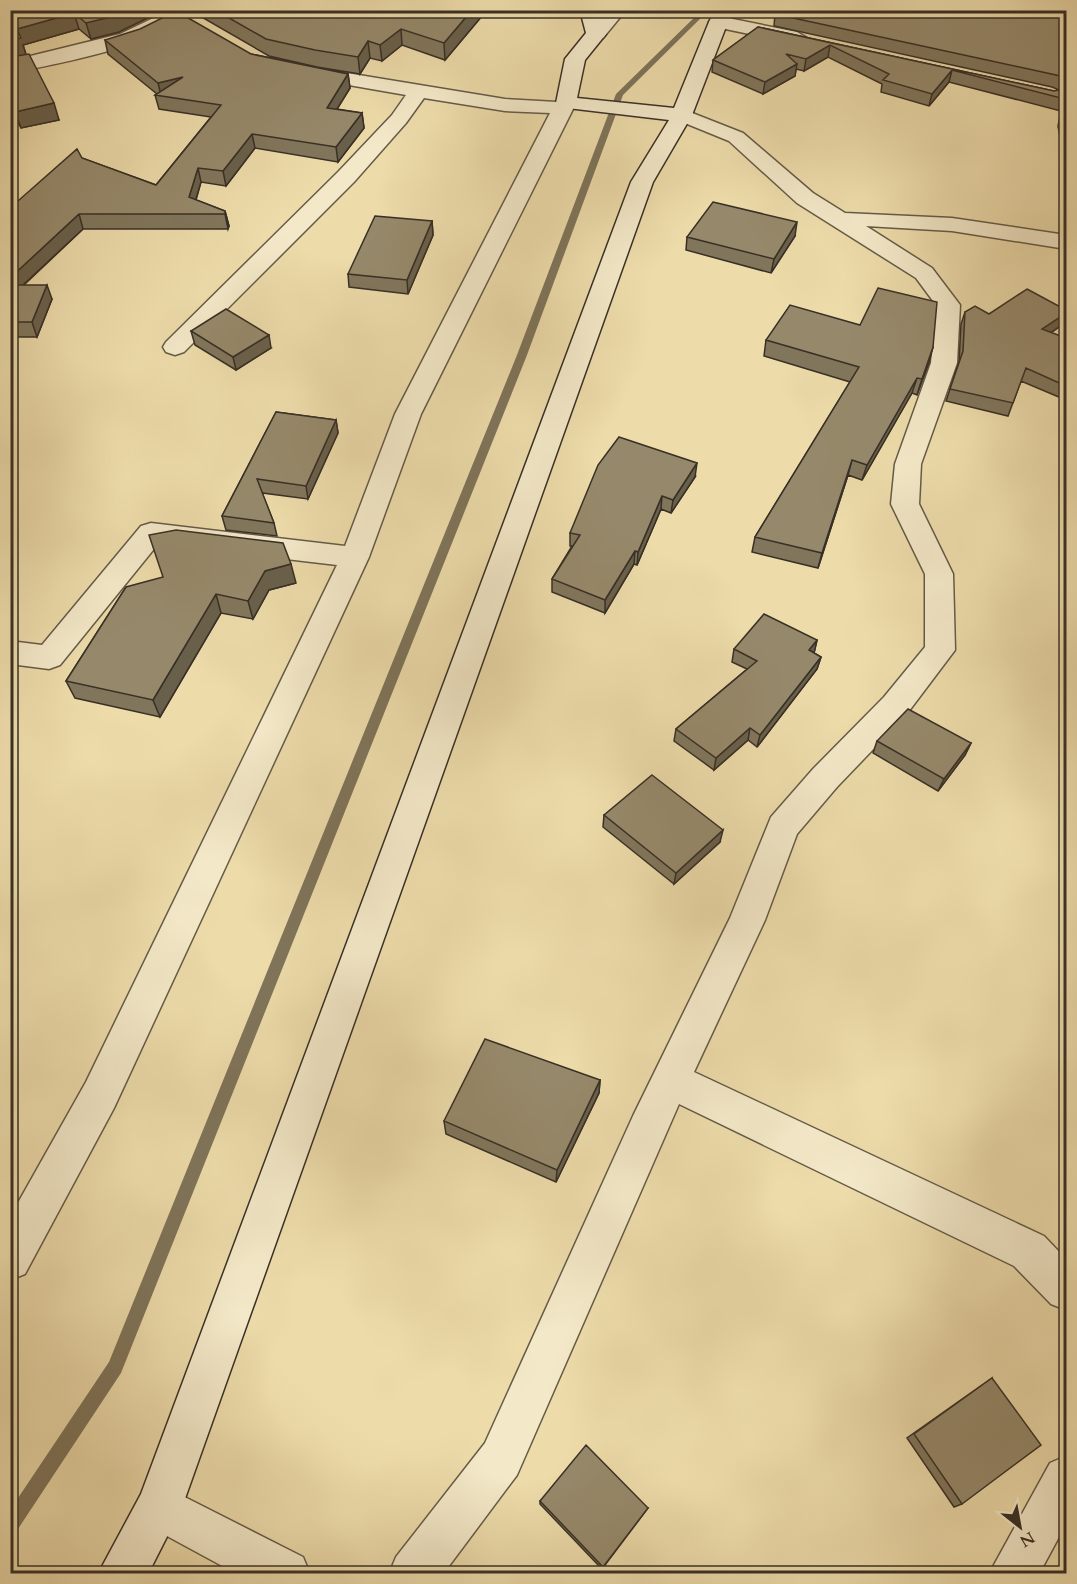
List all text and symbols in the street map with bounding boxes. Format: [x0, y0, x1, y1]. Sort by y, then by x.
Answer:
north arrow [990, 1497, 1050, 1557]
text: N [1015, 1526, 1039, 1552]

